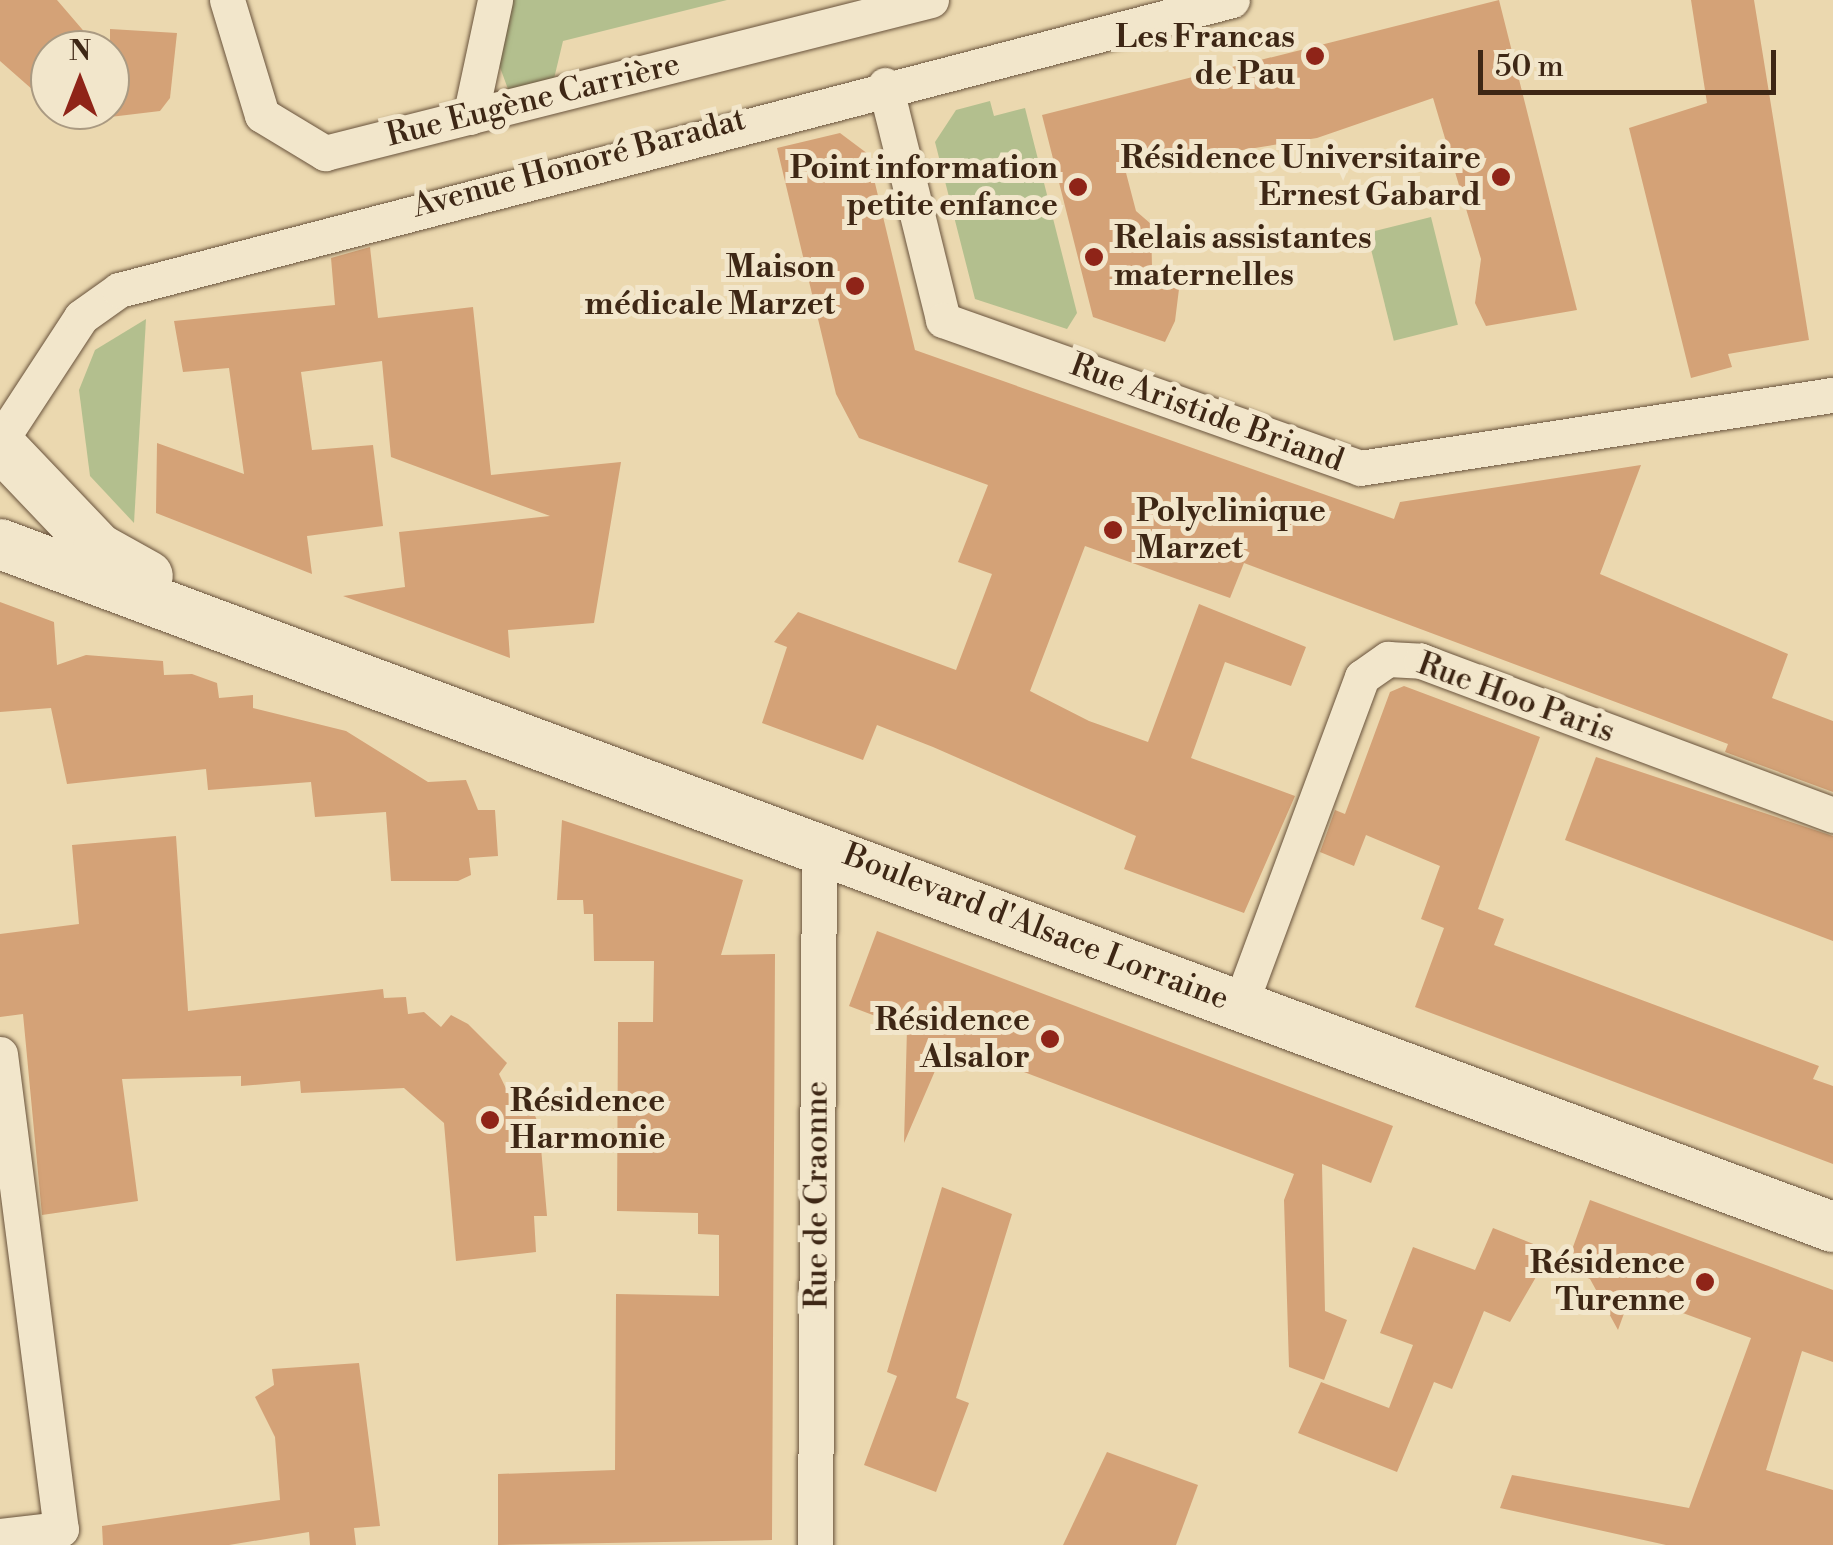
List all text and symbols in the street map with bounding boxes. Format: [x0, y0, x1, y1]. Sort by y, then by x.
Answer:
place label: Les Francas de Pau [1115, 19, 1295, 94]
north arrow [30, 30, 130, 130]
scale bar [1483, 30, 1780, 92]
text: N [69, 34, 91, 69]
street label: Rue Eugène Carrière [382, 45, 684, 155]
marker: Les Francas de Pau [1304, 45, 1326, 67]
text: 50 m [1495, 48, 1564, 86]
street label: Avenue Honoré Baradat [408, 100, 750, 226]
place label: Résidence Universitaire Ernest Gabard [1121, 140, 1481, 215]
place label: Point information petite enfance [790, 150, 1058, 225]
marker: Résidence Universitaire Ernest Gabard [1490, 166, 1512, 188]
marker: Point information petite enfance [1067, 176, 1089, 198]
place label: Relais assistantes maternelles [1114, 220, 1372, 295]
marker: Relais assistantes maternelles [1083, 246, 1105, 268]
place label: Maison médicale Marzet [585, 249, 835, 324]
marker: Maison médicale Marzet [844, 275, 866, 297]
street label: Rue Aristide Briand [1065, 346, 1349, 480]
place label: Polyclinique Marzet [1136, 493, 1326, 568]
marker: Polyclinique Marzet [1100, 517, 1126, 543]
street label: Rue Hoo Paris [1412, 645, 1620, 751]
street label: Boulevard d'Alsace Lorraine [838, 836, 1234, 1018]
place label: Résidence Alsalor [875, 1002, 1030, 1077]
marker: Résidence Alsalor [1039, 1028, 1061, 1050]
street label: Rue de Craonne [798, 1081, 836, 1309]
place label: Résidence Harmonie [510, 1083, 665, 1158]
marker: Résidence Harmonie [479, 1109, 501, 1131]
place label: Résidence Turenne [1530, 1245, 1685, 1320]
marker: Résidence Turenne [1694, 1271, 1716, 1293]

